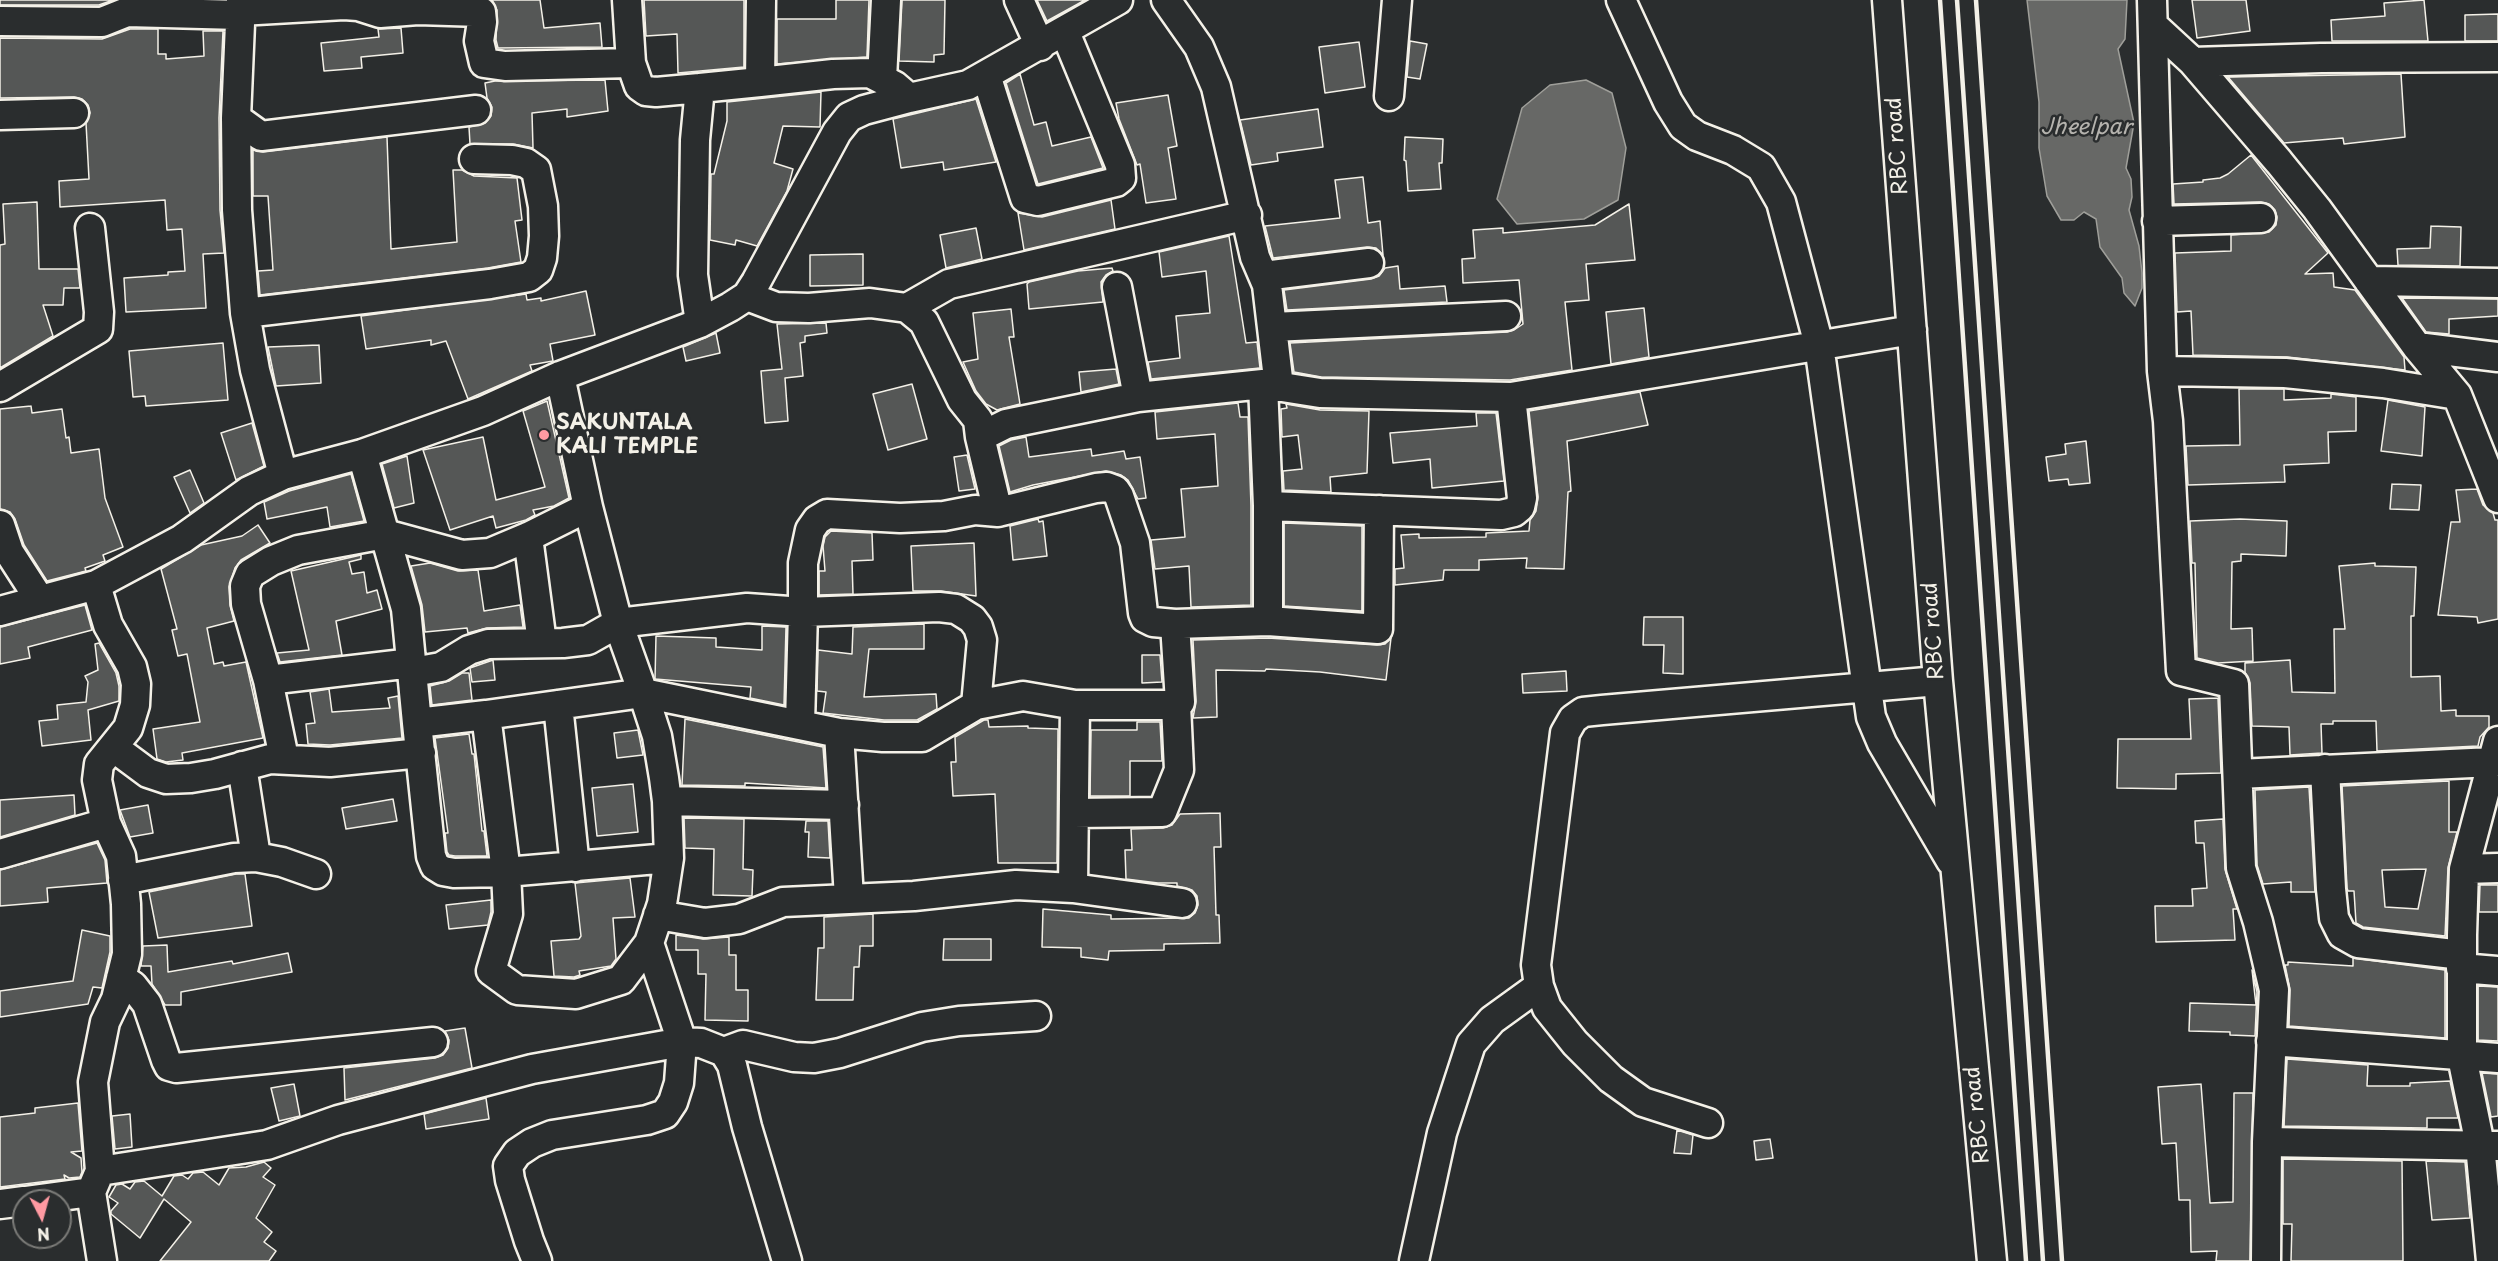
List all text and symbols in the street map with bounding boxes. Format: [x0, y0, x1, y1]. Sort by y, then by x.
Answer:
street label: RBC road [1882, 96, 1914, 196]
water label: Jheelpar [2040, 115, 2132, 141]
place label: SAKUNTALA KALI TEMPLE [556, 410, 698, 460]
marker: SAKUNTALA KALI TEMPLE [537, 428, 551, 442]
street label: RBC road [1918, 581, 1950, 681]
street label: RBC road [1960, 1065, 1996, 1165]
north arrow [12, 1189, 72, 1249]
text: N [36, 1222, 51, 1248]

